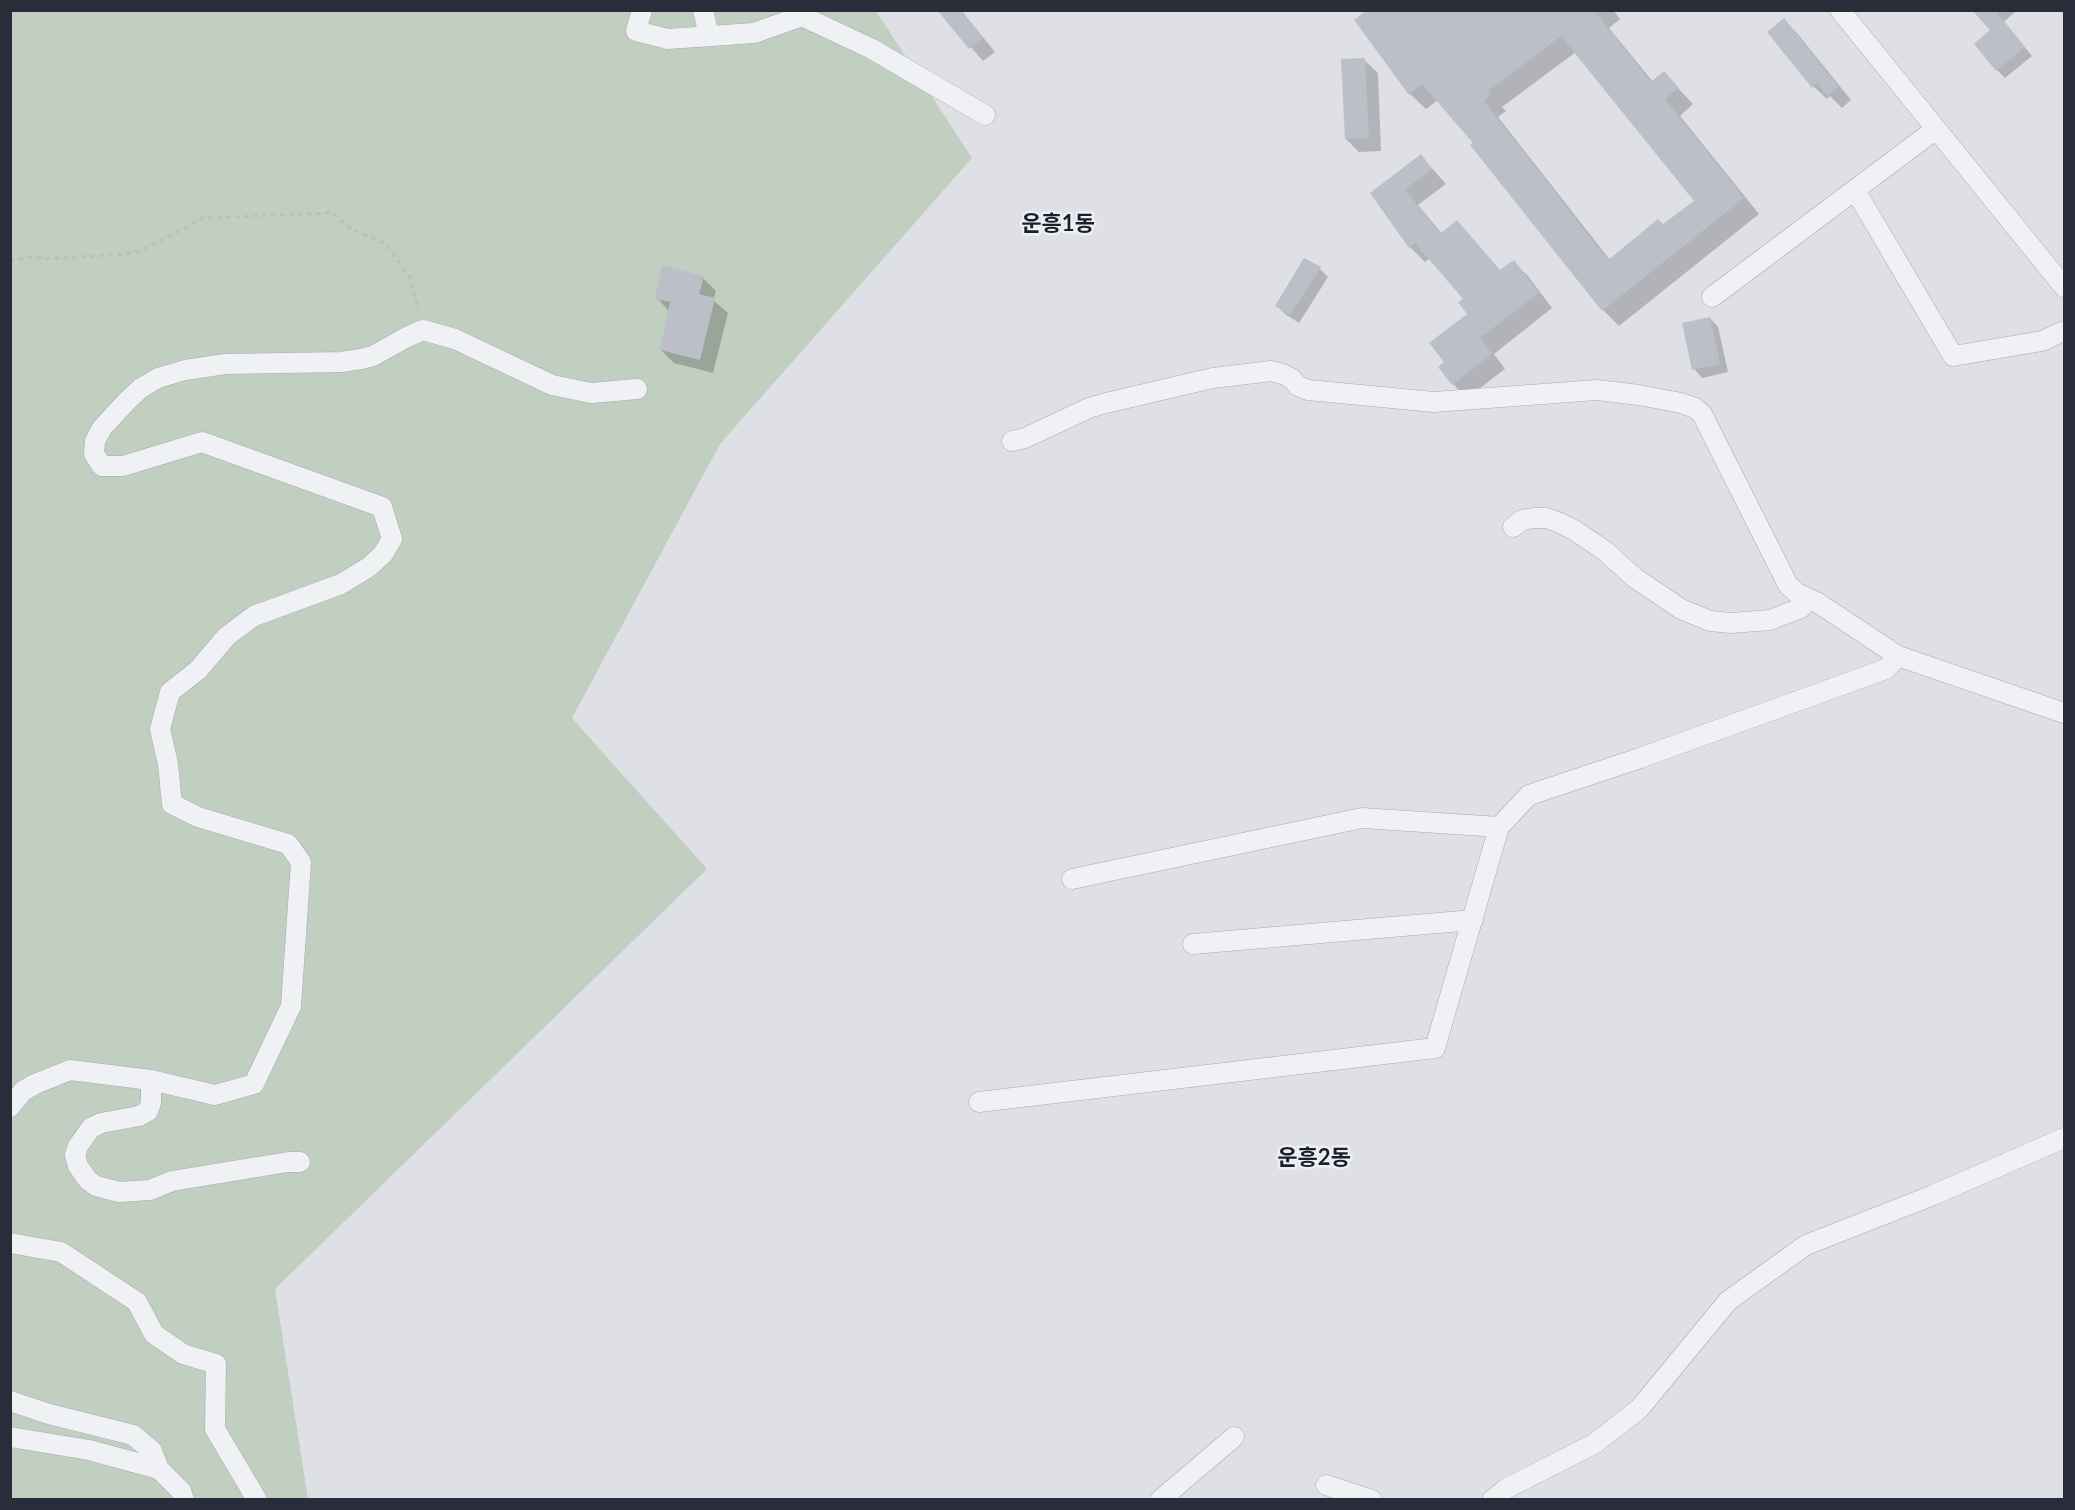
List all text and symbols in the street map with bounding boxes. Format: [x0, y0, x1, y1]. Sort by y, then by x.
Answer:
district label: 운흥1동 [1021, 211, 1095, 237]
district label: 운흥2동 [1277, 1145, 1351, 1171]

